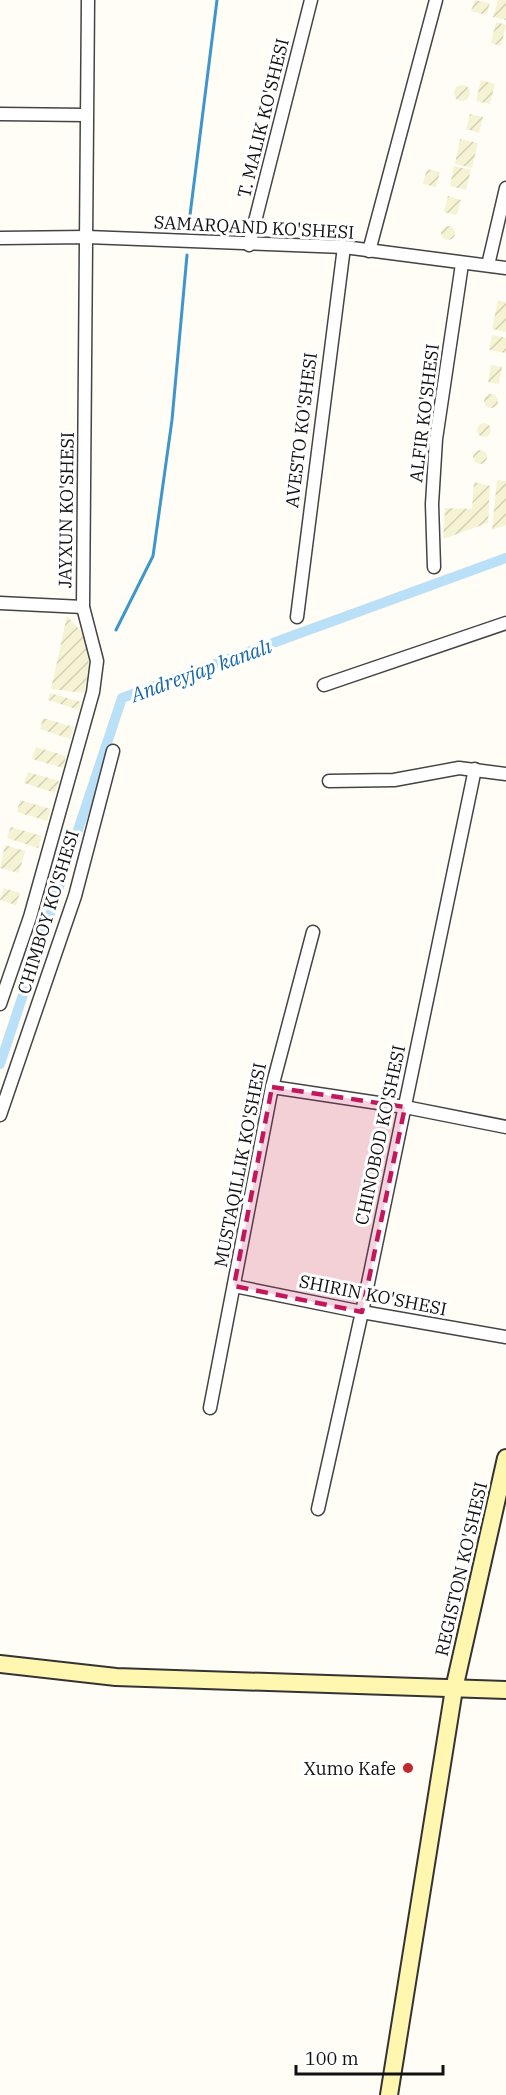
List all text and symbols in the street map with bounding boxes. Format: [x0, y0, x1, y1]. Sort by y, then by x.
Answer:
street label: T. MALIK KO'SHESI [232, 36, 294, 200]
street label: SAMARQAND KO'SHESI [153, 210, 355, 244]
street label: ALFIR KO'SHESI [404, 343, 444, 483]
street label: AVESTO KO'SHESI [280, 351, 322, 509]
street label: JAYXUN KO'SHESI [53, 432, 79, 588]
water label: Andreyjap kanalı [125, 632, 275, 709]
street label: CHIMBOY KO'SHESI [12, 827, 84, 997]
street label: CHINOBOD KO'SHESI [350, 1043, 410, 1227]
street label: MUSTAQILLIK KO'SHESI [209, 1061, 271, 1269]
street label: SHIRIN KO'SHESI [297, 1269, 449, 1321]
street label: REGISTON KO'SHESI [430, 1480, 492, 1658]
place label: Xumo Kafe [304, 1757, 396, 1780]
marker: Xumo Kafe [401, 1761, 415, 1775]
scale bar [296, 2038, 443, 2076]
text: 100 m [305, 2047, 359, 2070]

